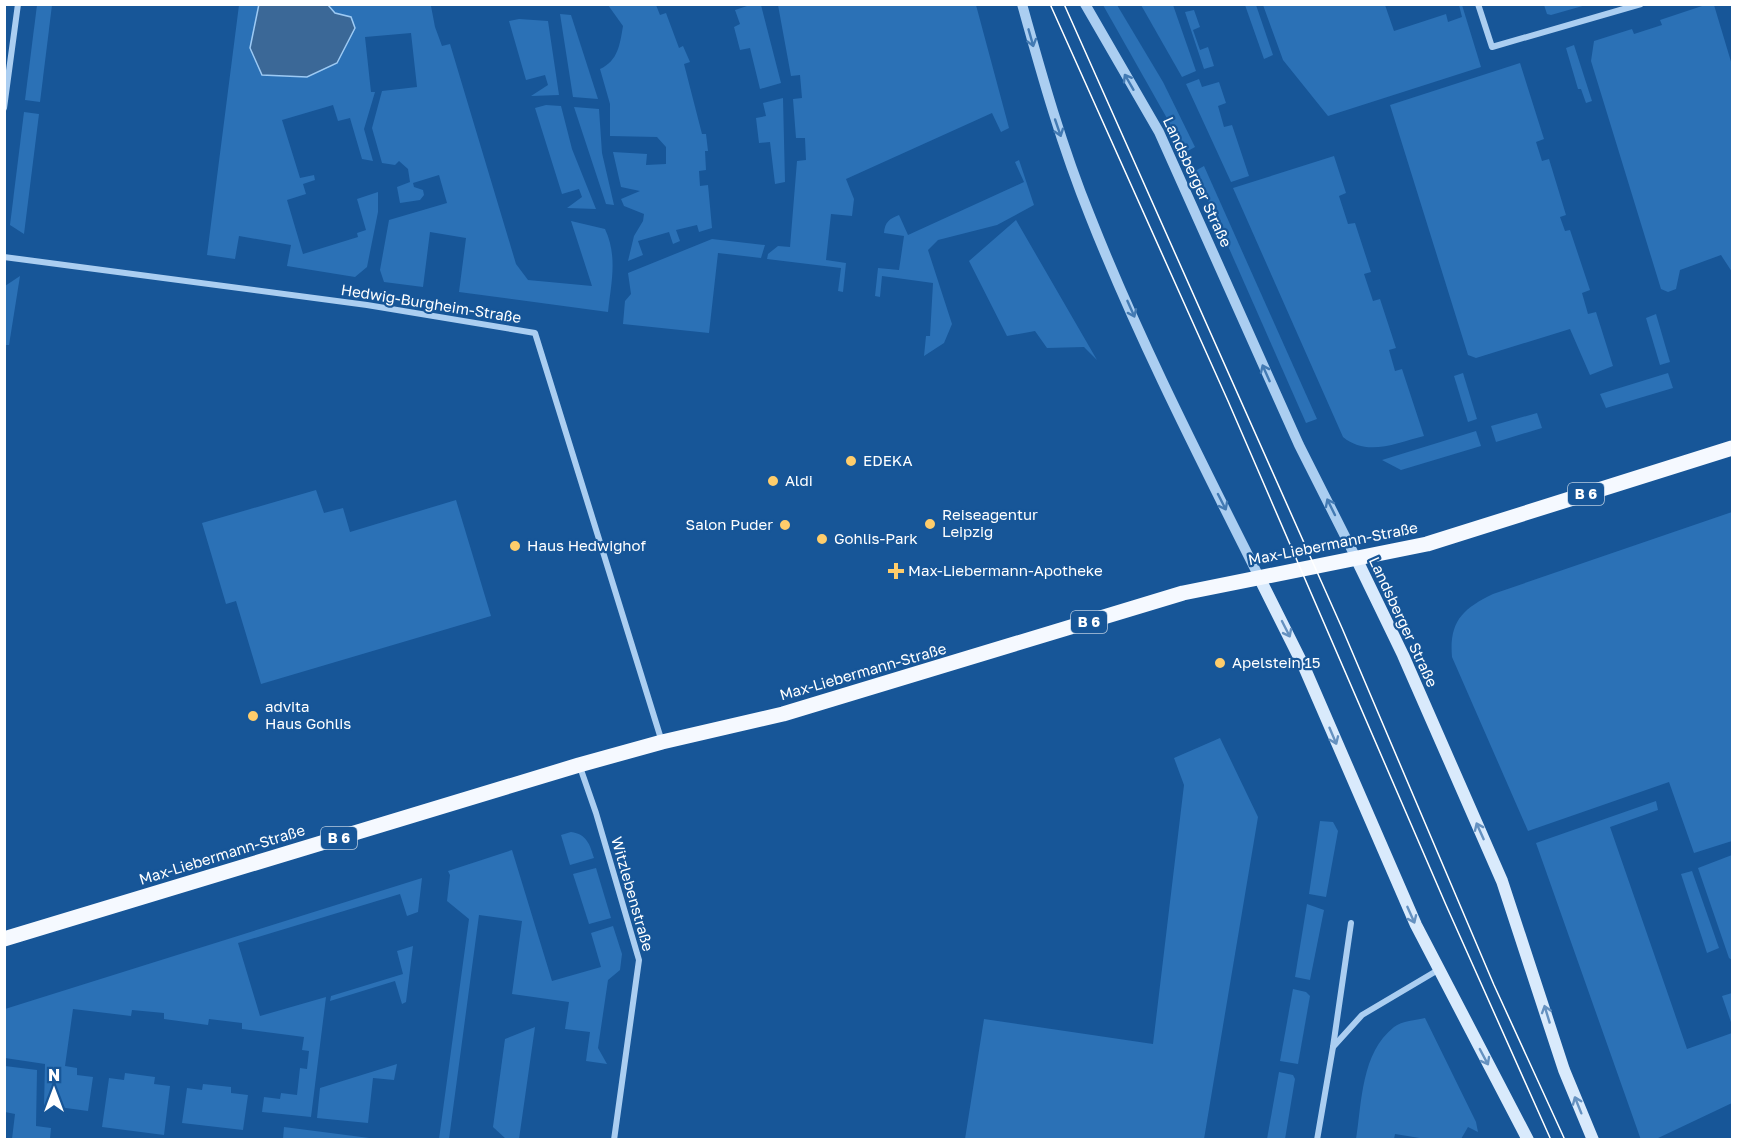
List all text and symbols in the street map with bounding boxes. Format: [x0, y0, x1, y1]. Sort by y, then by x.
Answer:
one-way arrow [1026, 29, 1037, 48]
one-way arrow [1123, 73, 1135, 90]
street label: Landsberger Straße [1160, 114, 1236, 250]
one-way arrow [1053, 119, 1064, 137]
street label: Hedwig-Burgheim-Straße [340, 280, 523, 326]
one-way arrow [1126, 299, 1137, 318]
one-way arrow [1260, 364, 1271, 382]
place label: EDEKA [863, 451, 913, 469]
marker: EDEKA [844, 454, 858, 468]
place label: Aldi [785, 471, 813, 489]
marker: Aldi [766, 474, 780, 488]
road number: B 6 [1568, 483, 1604, 505]
one-way arrow [1216, 493, 1228, 511]
one-way arrow [1325, 499, 1337, 517]
place label: Reiseagentur Leipzig [942, 505, 1038, 540]
place label: Salon Puder [686, 515, 773, 533]
marker: Reiseagentur Leipzig [923, 517, 937, 531]
marker: Salon Puder [778, 518, 792, 532]
street label: Max-Liebermann-Straße [1246, 518, 1420, 568]
place label: Gohlis-Park [834, 529, 918, 547]
marker: Gohlis-Park [815, 532, 829, 546]
place label: Haus Hedwighof [527, 536, 646, 554]
marker: Haus Hedwighof [508, 539, 522, 553]
street label: Landsberger Straße [1366, 554, 1442, 690]
place label: Max-Liebermann-Apotheke [908, 561, 1103, 579]
marker: Max-Liebermann-Apotheke [889, 564, 903, 578]
road number: B 6 [1071, 611, 1107, 633]
one-way arrow [1280, 620, 1292, 638]
street label: Max-Liebermann-Straße [777, 639, 948, 703]
place label: Apelstein 15 [1232, 653, 1320, 671]
marker: Apelstein 15 [1213, 656, 1227, 670]
place label: advita Haus Gohlis [265, 697, 351, 732]
marker: advita Haus Gohlis [246, 709, 260, 723]
one-way arrow [1328, 726, 1340, 744]
street label: Max-Liebermann-Straße [137, 820, 307, 888]
one-way arrow [1474, 822, 1485, 840]
road number: B 6 [321, 827, 357, 849]
street label: Witzlebenstraße [608, 834, 658, 953]
one-way arrow [1406, 905, 1417, 923]
one-way arrow [1541, 1005, 1552, 1024]
one-way arrow [1479, 1047, 1490, 1065]
north arrow [24, 1060, 84, 1120]
text: N [48, 1065, 60, 1085]
one-way arrow [1572, 1096, 1583, 1114]

